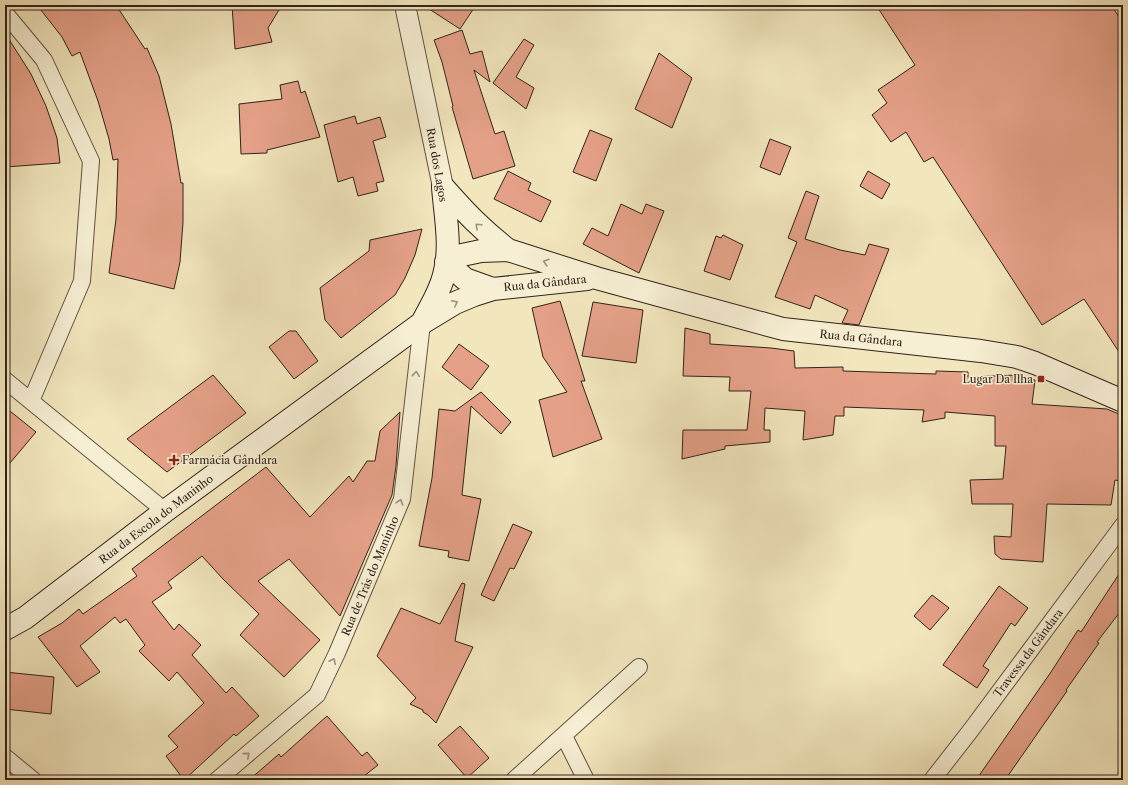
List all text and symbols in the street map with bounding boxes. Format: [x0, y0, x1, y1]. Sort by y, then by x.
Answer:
street label: Rua dos Lagos [424, 127, 450, 203]
one-way arrow [475, 223, 483, 231]
one-way arrow [543, 258, 550, 267]
street label: Rua da Gândara [503, 272, 587, 294]
one-way arrow [451, 301, 459, 308]
street label: Rua da Gândara [819, 327, 903, 349]
one-way arrow [412, 371, 421, 377]
place label: Lugar Da Ilha [962, 372, 1033, 386]
marker: Lugar Da Ilha [1036, 374, 1046, 384]
place label: Farmácia Gândara [182, 453, 278, 467]
marker: Farmácia Gândara [169, 455, 179, 465]
street label: Rua da Escola do Maninho [96, 471, 216, 567]
one-way arrow [396, 499, 404, 506]
street label: Rua de Trás do Manínho [338, 514, 402, 638]
street label: Travessa da Gândara [990, 606, 1066, 700]
one-way arrow [329, 657, 336, 665]
one-way arrow [242, 752, 249, 759]

